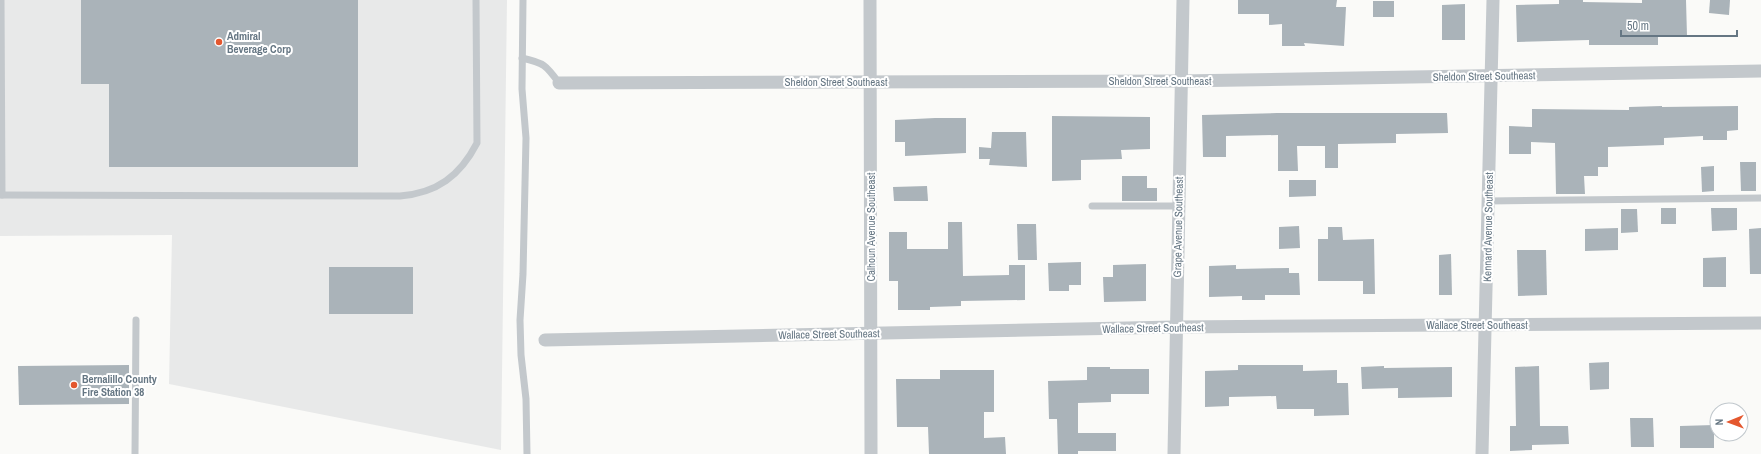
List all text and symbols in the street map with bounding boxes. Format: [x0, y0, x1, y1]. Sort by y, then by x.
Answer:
scale bar [1621, 12, 1737, 38]
text: 50 m [1627, 18, 1649, 34]
place label: Admiral Beverage Corp [227, 29, 292, 56]
marker: Admiral Beverage Corp [214, 37, 224, 47]
street label: Sheldon Street Southeast [1432, 68, 1536, 84]
street label: Sheldon Street Southeast [1109, 74, 1212, 88]
street label: Sheldon Street Southeast [785, 75, 888, 89]
street label: Calhoun Avenue Southeast [864, 172, 878, 282]
street label: Kennard Avenue Southeast [1480, 172, 1496, 282]
street label: Grape Avenue Southeast [1170, 176, 1186, 277]
street label: Wallace Street Southeast [1426, 318, 1528, 332]
street label: Wallace Street Southeast [1102, 320, 1204, 336]
street label: Wallace Street Southeast [778, 326, 880, 342]
place label: Bernalillo County Fire Station 38 [82, 372, 157, 399]
marker: Bernalillo County Fire Station 38 [69, 380, 79, 390]
north arrow [1709, 402, 1749, 442]
text: N [1712, 419, 1726, 426]

